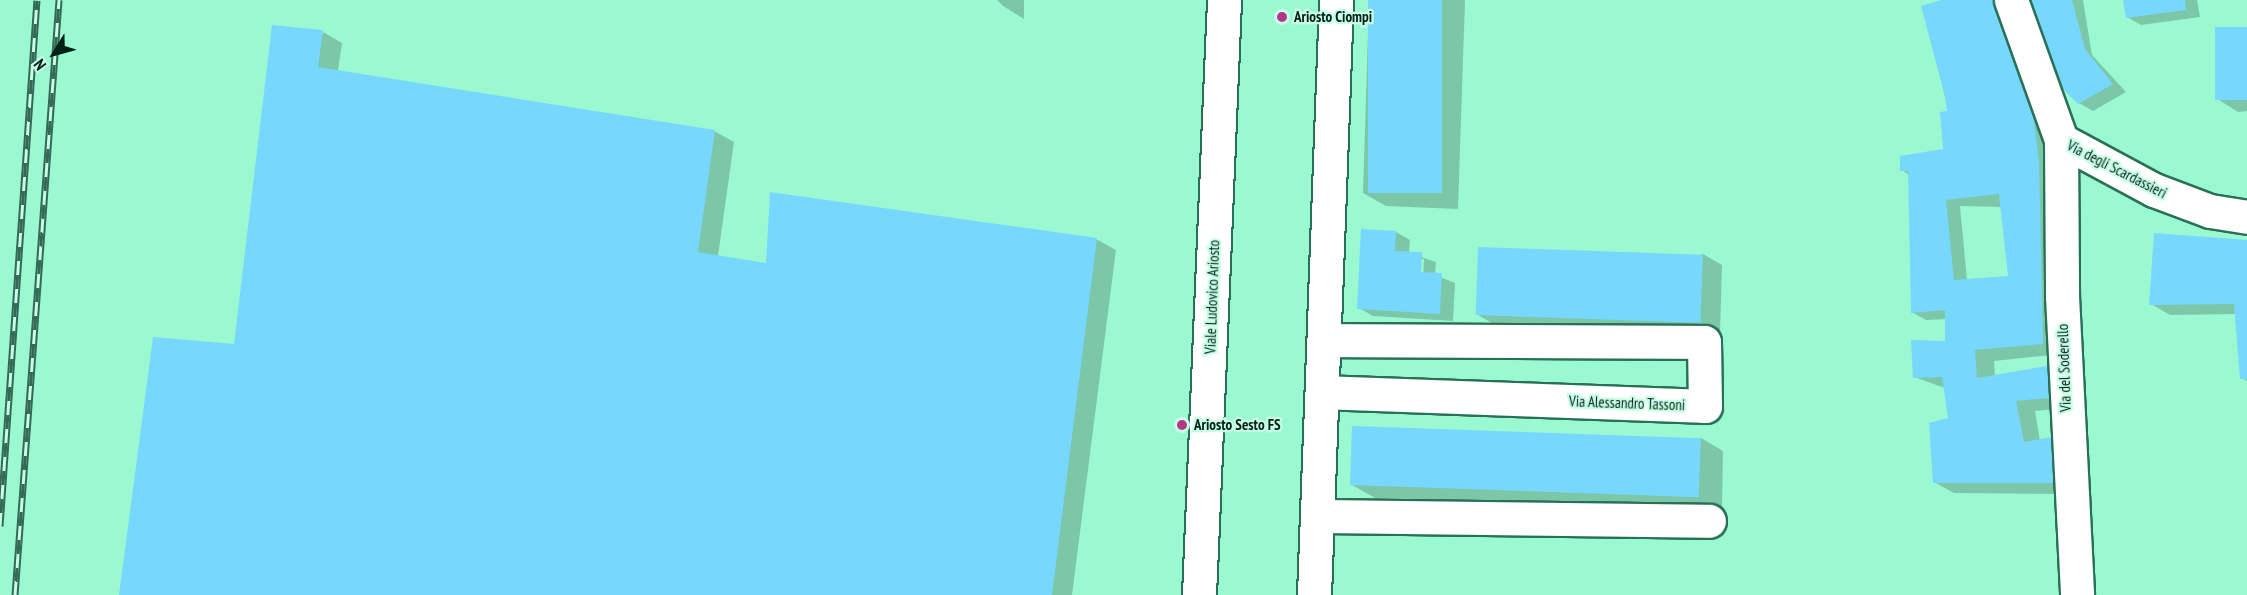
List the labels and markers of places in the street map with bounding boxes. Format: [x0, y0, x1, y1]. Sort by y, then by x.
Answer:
place label: Ariosto Ciompi [1294, 8, 1372, 26]
marker: Ariosto Ciompi [1275, 10, 1289, 24]
place label: Ariosto Sesto FS [1194, 416, 1281, 434]
marker: Ariosto Sesto FS [1175, 418, 1189, 432]

